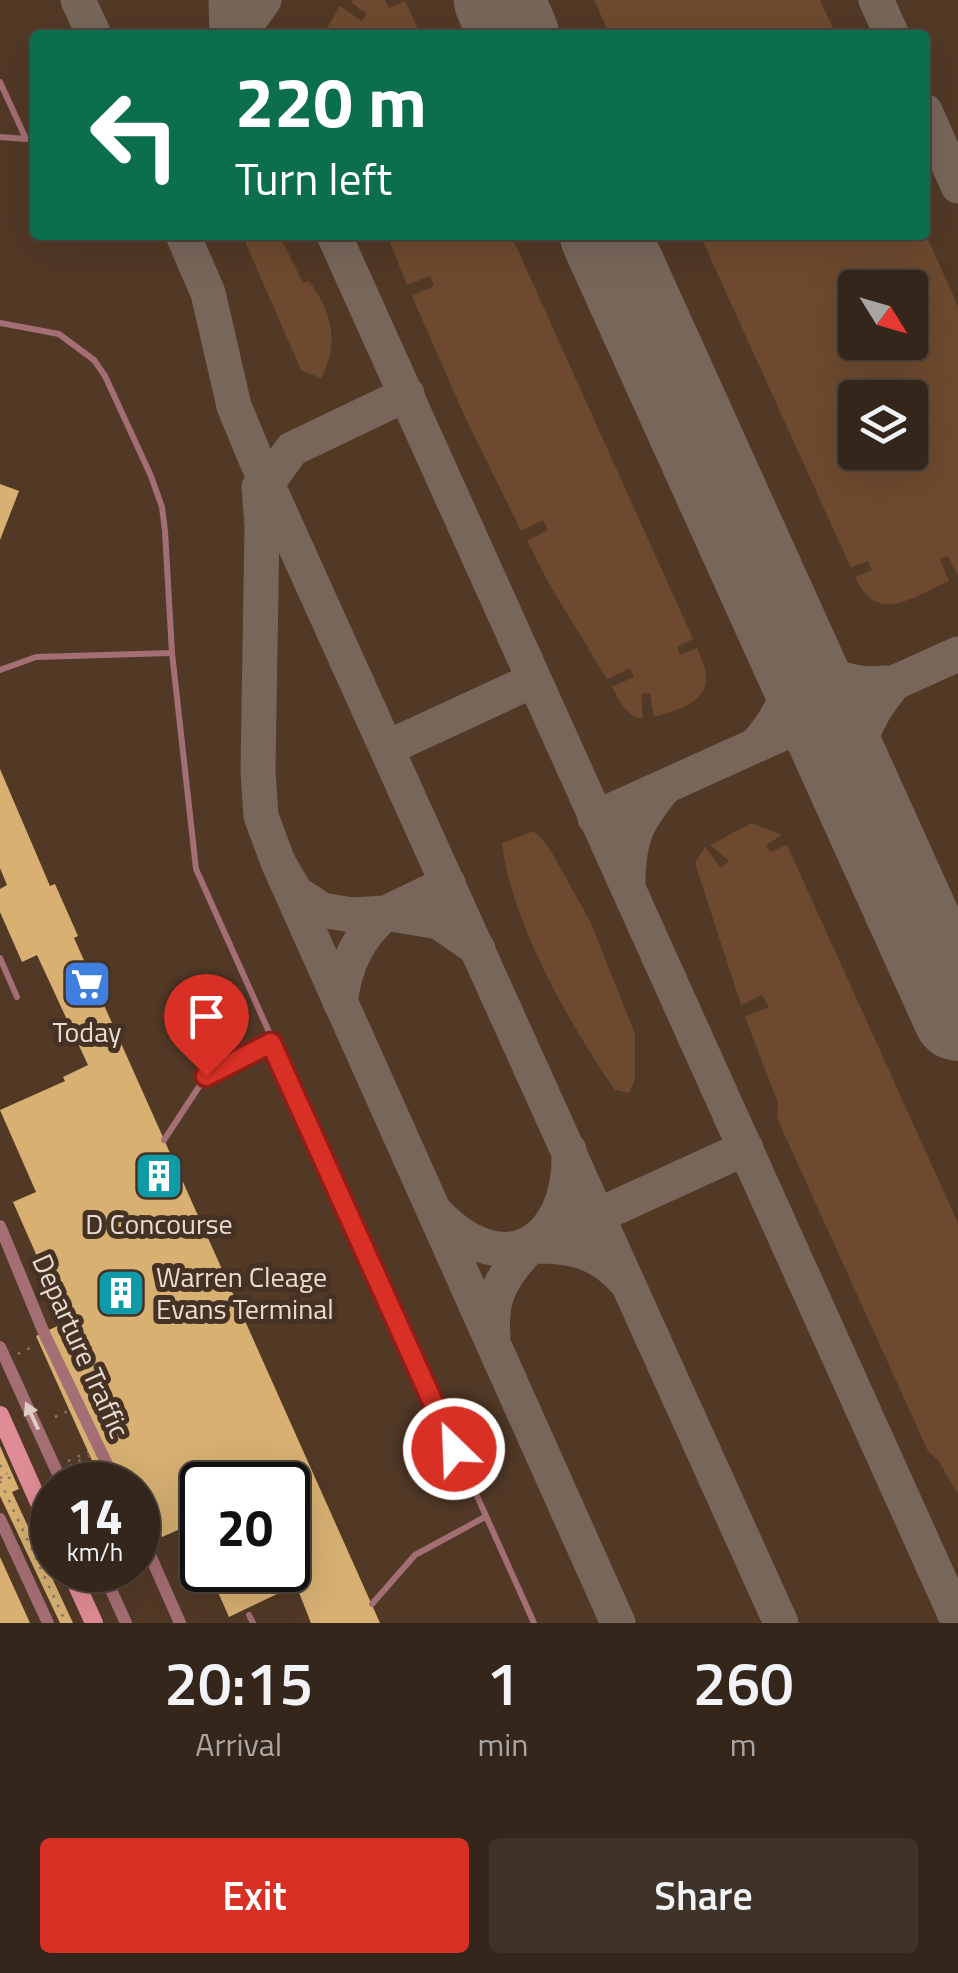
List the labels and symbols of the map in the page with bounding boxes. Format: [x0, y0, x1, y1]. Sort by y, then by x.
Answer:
north arrow [838, 270, 928, 360]
supermarket icon: Today [61, 958, 113, 1010]
pin [164, 974, 249, 1077]
place label: Today [52, 1010, 122, 1053]
building icon: D Concourse [133, 1150, 185, 1202]
place label: D Concourse [85, 1202, 233, 1245]
street label: Departure Traffic [22, 1247, 141, 1445]
place label: Warren Cleage Evans Terminal [156, 1255, 334, 1330]
building icon: Warren Cleage Evans Terminal [95, 1267, 147, 1319]
position arrow [402, 1397, 506, 1501]
one-way arrow [23, 1401, 40, 1430]
speed limit sign: 20 [180, 1462, 310, 1592]

